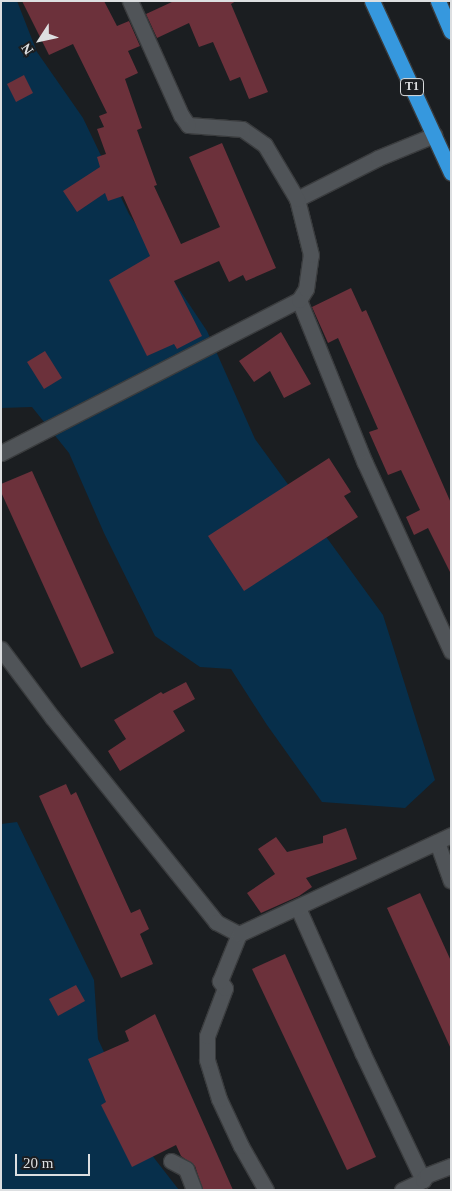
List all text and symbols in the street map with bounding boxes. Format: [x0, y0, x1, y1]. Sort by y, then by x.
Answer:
north arrow [15, 15, 65, 65]
text: N [18, 40, 36, 57]
road number: T1 [400, 77, 424, 96]
scale bar [18, 1144, 92, 1176]
text: 20 m [23, 1155, 53, 1171]

